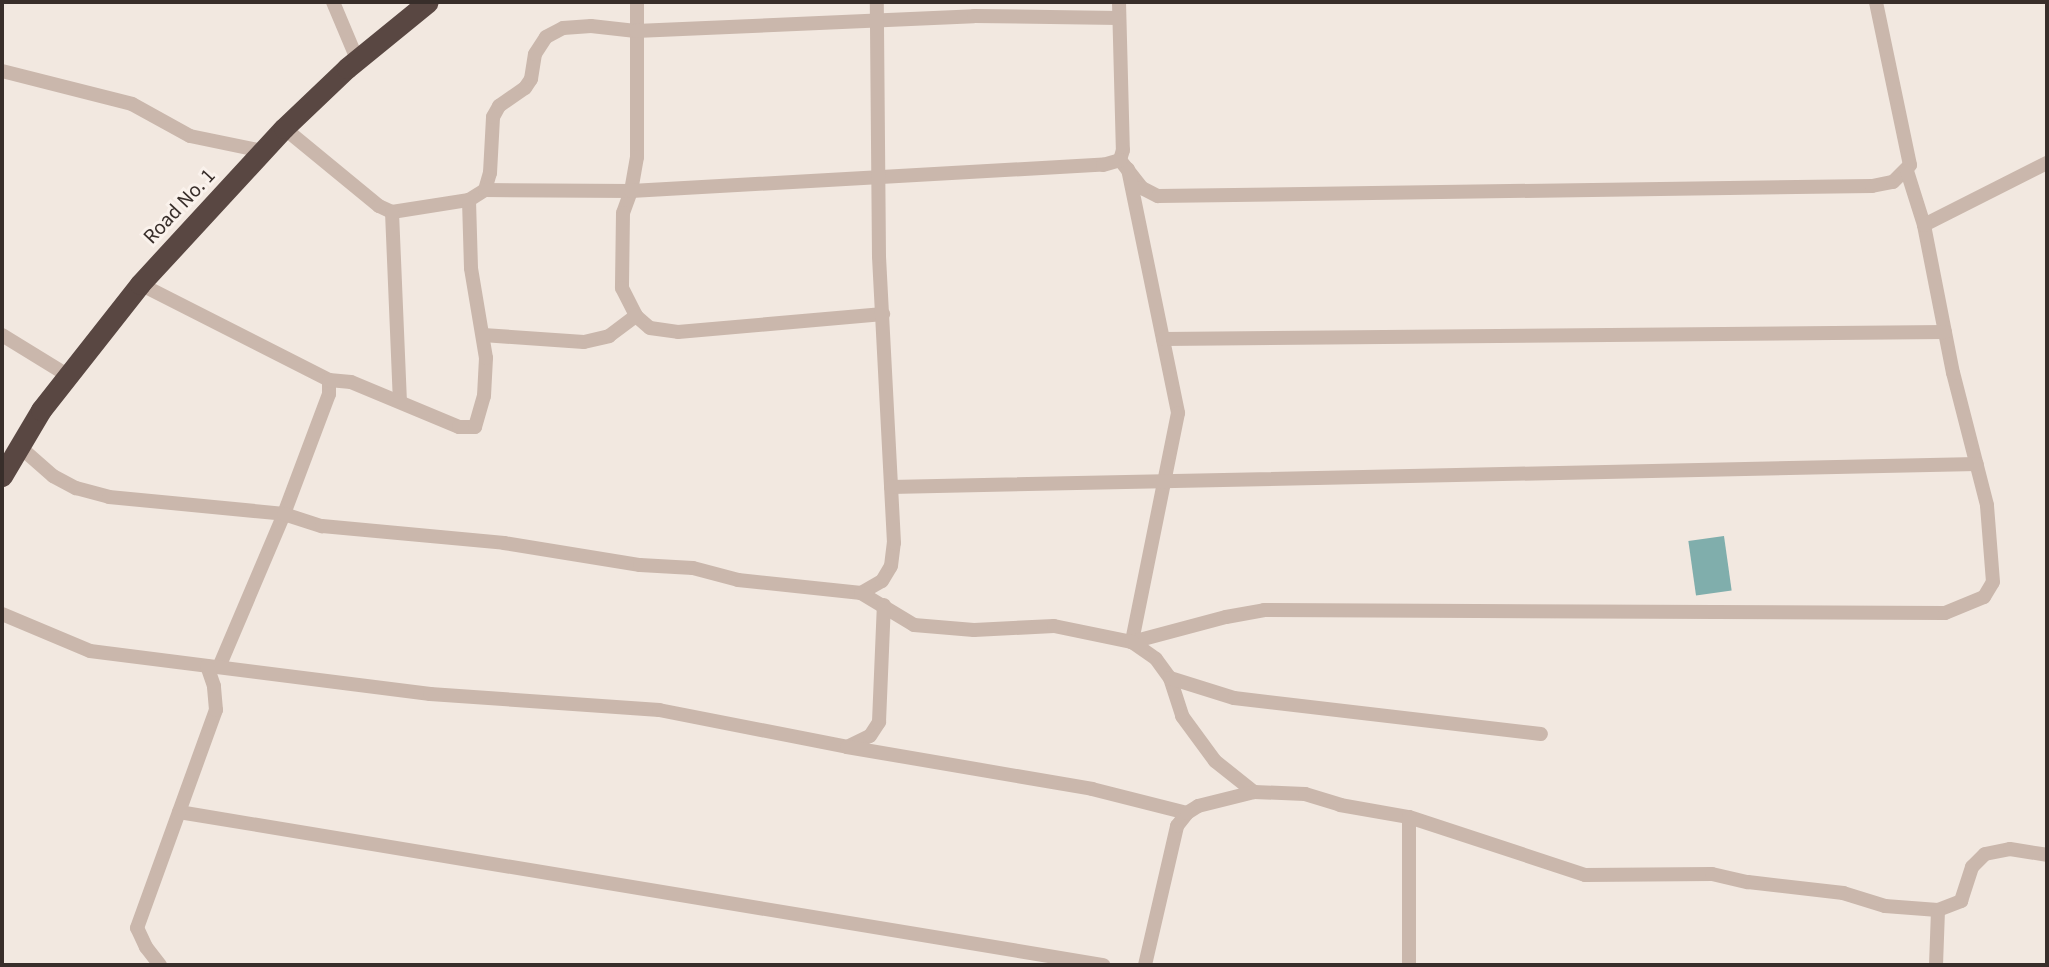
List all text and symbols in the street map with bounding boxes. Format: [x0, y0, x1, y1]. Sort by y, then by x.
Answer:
street label: Road No. 1 [138, 163, 220, 249]

